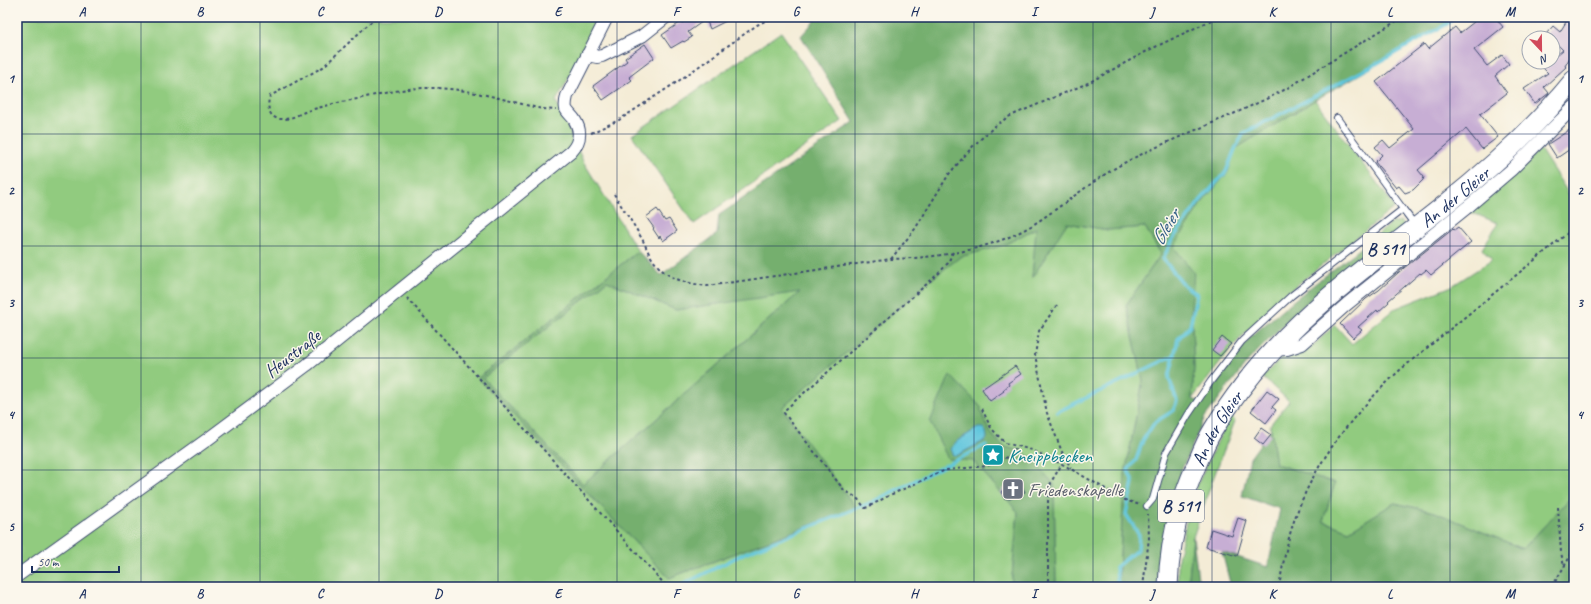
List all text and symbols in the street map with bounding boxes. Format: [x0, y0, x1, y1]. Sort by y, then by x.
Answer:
text: A [79, 4, 87, 20]
text: B [197, 4, 205, 20]
text: C [317, 4, 325, 20]
text: D [434, 4, 443, 20]
text: E [555, 4, 564, 20]
text: F [673, 4, 682, 20]
text: G [793, 4, 801, 20]
text: H [910, 4, 920, 20]
text: I [1031, 4, 1040, 20]
text: J [1149, 4, 1156, 20]
text: K [1269, 4, 1279, 20]
text: L [1387, 4, 1394, 20]
text: M [1505, 4, 1516, 20]
north arrow [1521, 30, 1561, 70]
text: N [1537, 52, 1551, 68]
text: 1 [8, 71, 16, 87]
text: 1 [1577, 71, 1585, 87]
street label: An der Gleier [1416, 161, 1496, 233]
text: 2 [8, 183, 15, 199]
text: 2 [1577, 183, 1584, 199]
water label: Gleier [1145, 202, 1187, 250]
road number: B 511 [1363, 233, 1409, 265]
text: 3 [8, 295, 15, 311]
text: 3 [1577, 295, 1584, 311]
street label: Heustraße [260, 323, 327, 383]
street label: An der Gleier [1186, 385, 1249, 470]
text: 4 [8, 407, 16, 423]
text: 4 [1577, 407, 1585, 423]
place icon: Kneippbecken [980, 442, 1006, 468]
place label: Kneippbecken [1008, 444, 1093, 468]
church icon: Friedenskapelle [1000, 476, 1026, 502]
place label: Friedenskapelle [1028, 478, 1125, 502]
road number: B 511 [1158, 490, 1204, 522]
text: 5 [8, 519, 15, 535]
text: 5 [1577, 519, 1584, 535]
scale bar [32, 548, 119, 574]
text: 50 m [38, 554, 60, 570]
text: A [79, 586, 87, 602]
text: B [197, 586, 205, 602]
text: C [317, 586, 325, 602]
text: D [434, 586, 443, 602]
text: E [555, 586, 564, 602]
text: F [673, 586, 682, 602]
text: G [793, 586, 801, 602]
text: H [910, 586, 920, 602]
text: I [1031, 586, 1040, 602]
text: J [1149, 586, 1156, 602]
text: K [1269, 586, 1279, 602]
text: L [1387, 586, 1394, 602]
text: M [1505, 586, 1516, 602]

